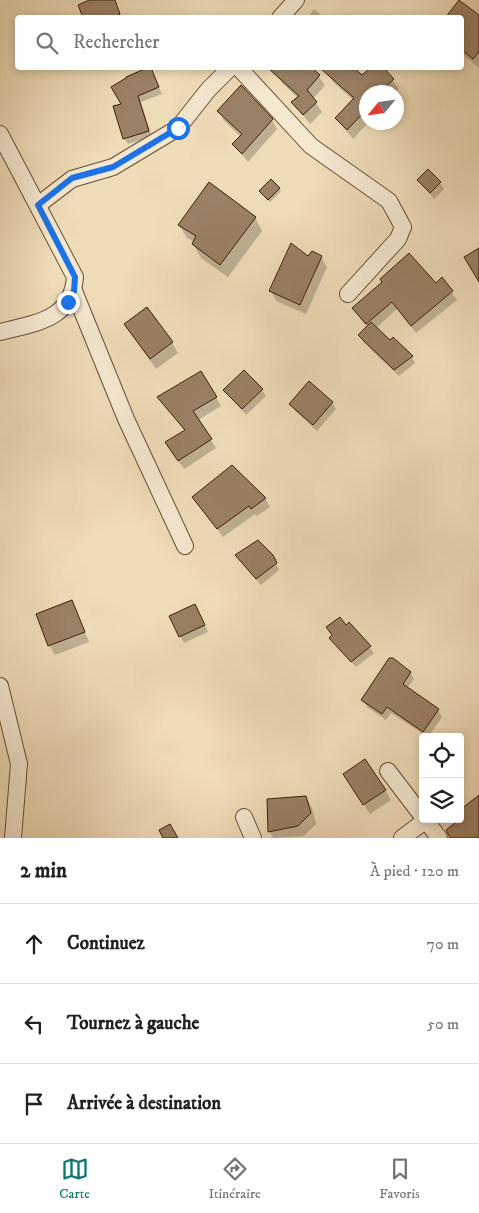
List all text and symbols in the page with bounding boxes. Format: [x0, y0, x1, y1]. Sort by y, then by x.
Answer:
search box [15, 15, 464, 70]
icon: search [33, 29, 61, 57]
text: Rechercher [73, 31, 159, 54]
north arrow [359, 85, 404, 130]
route start [167, 117, 190, 140]
route end [57, 291, 80, 314]
map controls [419, 733, 464, 823]
button: locate [419, 733, 464, 778]
button: layers [419, 778, 464, 823]
text: 2 min [20, 858, 67, 884]
text: À pied · 120 m [370, 861, 459, 881]
icon: ahead [20, 930, 48, 958]
text: Continuez [67, 932, 145, 955]
text: 70 m [427, 934, 459, 954]
icon: left [20, 1010, 48, 1038]
text: Tournez à gauche [67, 1012, 199, 1035]
text: 50 m [427, 1014, 459, 1034]
icon: arrive [20, 1090, 48, 1118]
text: Arrivée à destination [67, 1092, 221, 1115]
tab: Carte [59, 1155, 90, 1203]
tab: Itinéraire [208, 1155, 261, 1203]
tab: Favoris [379, 1155, 420, 1203]

